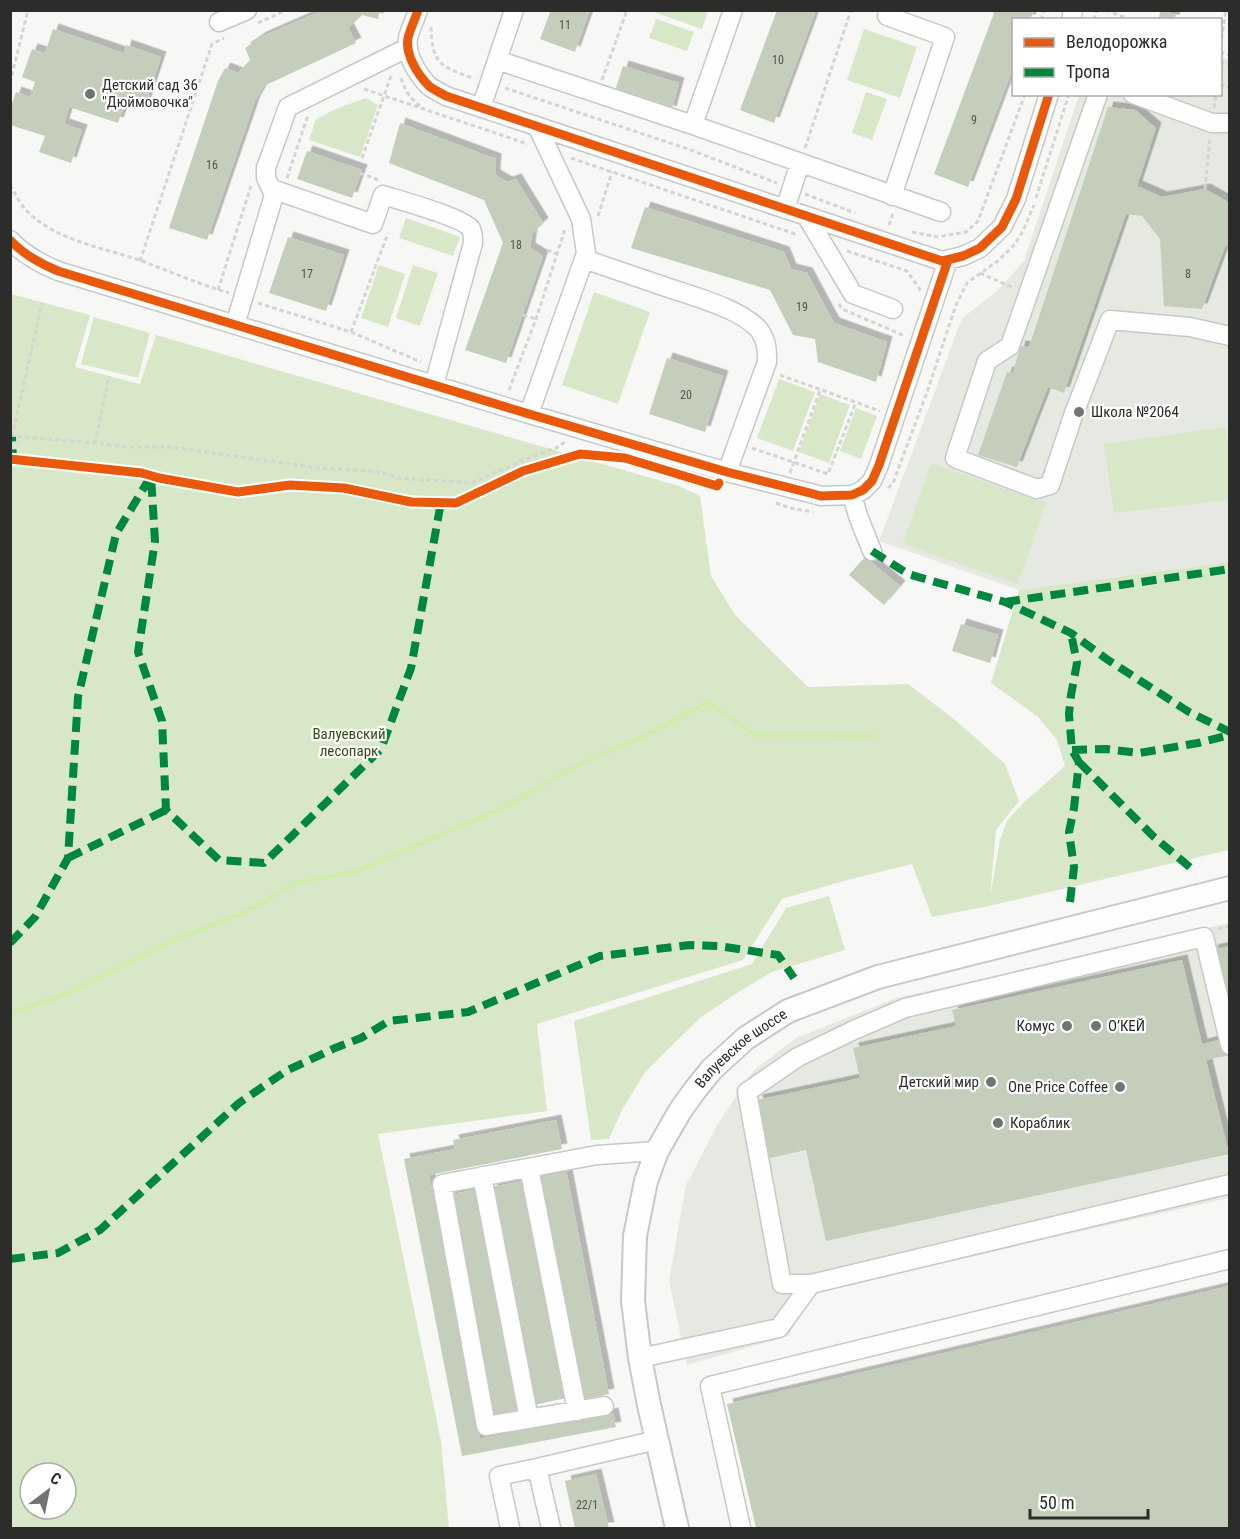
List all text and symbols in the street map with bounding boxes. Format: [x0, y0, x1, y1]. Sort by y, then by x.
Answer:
house number: 11 [559, 18, 571, 32]
legend [1012, 18, 1222, 96]
text: Велодорожка [1066, 31, 1167, 52]
house number: 10 [772, 53, 784, 67]
text: Тропа [1066, 61, 1110, 82]
place label: Детский сад 36 "Дюймовочка" [102, 76, 198, 111]
marker: Детский сад 36 "Дюймовочка" [83, 87, 97, 101]
house number: 9 [971, 113, 977, 127]
house number: 16 [206, 158, 218, 172]
house number: 18 [510, 238, 522, 252]
house number: 17 [301, 267, 313, 281]
house number: 8 [1185, 267, 1191, 281]
house number: 19 [796, 300, 808, 314]
house number: 20 [680, 388, 692, 402]
place label: Школа №2064 [1091, 403, 1179, 421]
marker: Школа №2064 [1072, 405, 1086, 419]
park label: Валуевский лесопарк [312, 725, 386, 760]
street label: Валуевское шоссе [691, 1005, 790, 1092]
place label: Комус [1016, 1017, 1055, 1035]
place label: О’КЕЙ [1108, 1017, 1145, 1035]
marker: Комус [1060, 1019, 1074, 1033]
marker: О’КЕЙ [1089, 1019, 1103, 1033]
place label: Детский мир [899, 1073, 979, 1091]
marker: Детский мир [984, 1075, 998, 1089]
place label: One Price Coffee [1008, 1078, 1108, 1096]
marker: One Price Coffee [1113, 1080, 1127, 1094]
place label: Кораблик [1010, 1114, 1070, 1132]
marker: Кораблик [991, 1116, 1005, 1130]
north arrow [18, 1461, 78, 1521]
text: С [47, 1468, 65, 1489]
scale bar [1030, 1482, 1148, 1520]
text: 50 m [1039, 1492, 1074, 1513]
house number: 22/1 [576, 1498, 598, 1512]

